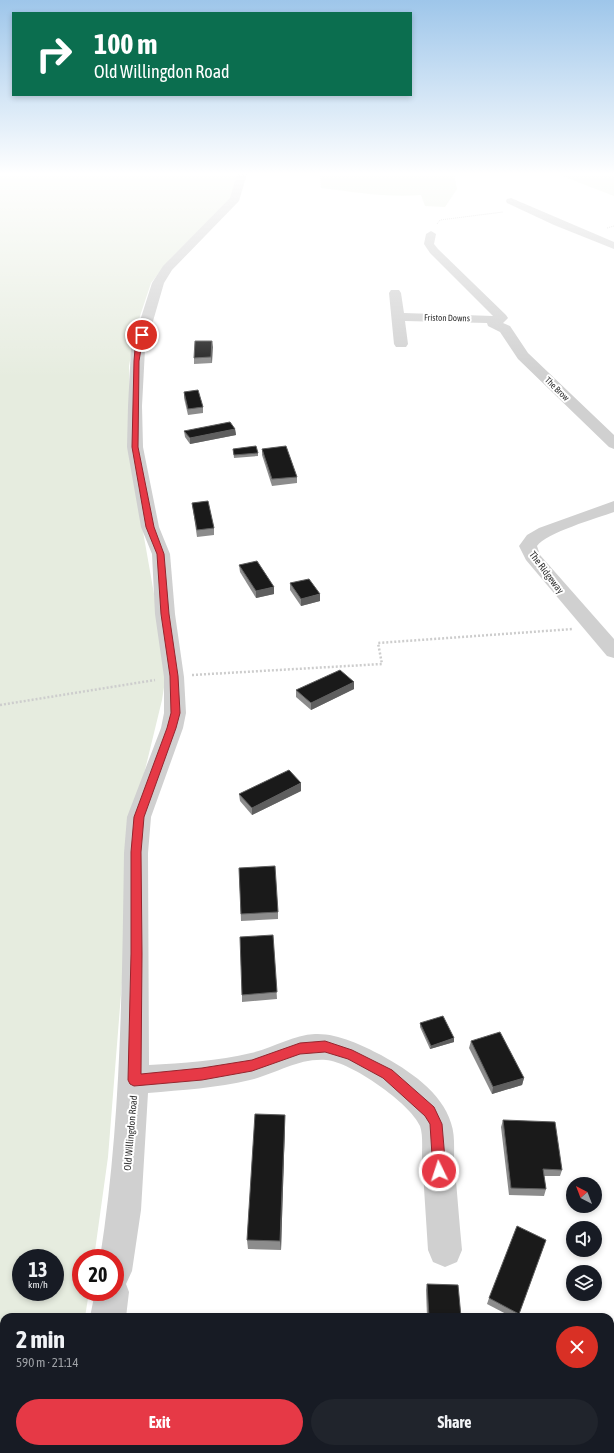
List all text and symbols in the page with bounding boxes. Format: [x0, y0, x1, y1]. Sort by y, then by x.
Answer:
icon: right [28, 28, 80, 80]
text: 100 m [94, 28, 157, 60]
text: Old Willingdon Road [94, 61, 230, 82]
street label: Friston Downs [424, 313, 470, 323]
pin [125, 318, 159, 352]
icon: arrive [131, 324, 153, 346]
street label: The Brow [543, 375, 572, 403]
street label: The Ridgeway [527, 549, 566, 596]
street label: Old Willingdon Road [122, 1095, 139, 1171]
position arrow [418, 1150, 460, 1192]
north arrow [566, 1177, 602, 1213]
map controls [566, 1177, 602, 1301]
button: sound [566, 1221, 602, 1257]
speed limit sign: 20 [72, 1249, 124, 1301]
text: 13 [29, 1258, 47, 1281]
button: layers [566, 1265, 602, 1301]
text: km/h [28, 1279, 48, 1290]
text: 2 min [16, 1326, 65, 1353]
button: close [556, 1326, 598, 1368]
text: 590 m · 21:14 [16, 1355, 79, 1370]
button: Exit [16, 1399, 303, 1445]
button: Share [311, 1399, 598, 1445]

